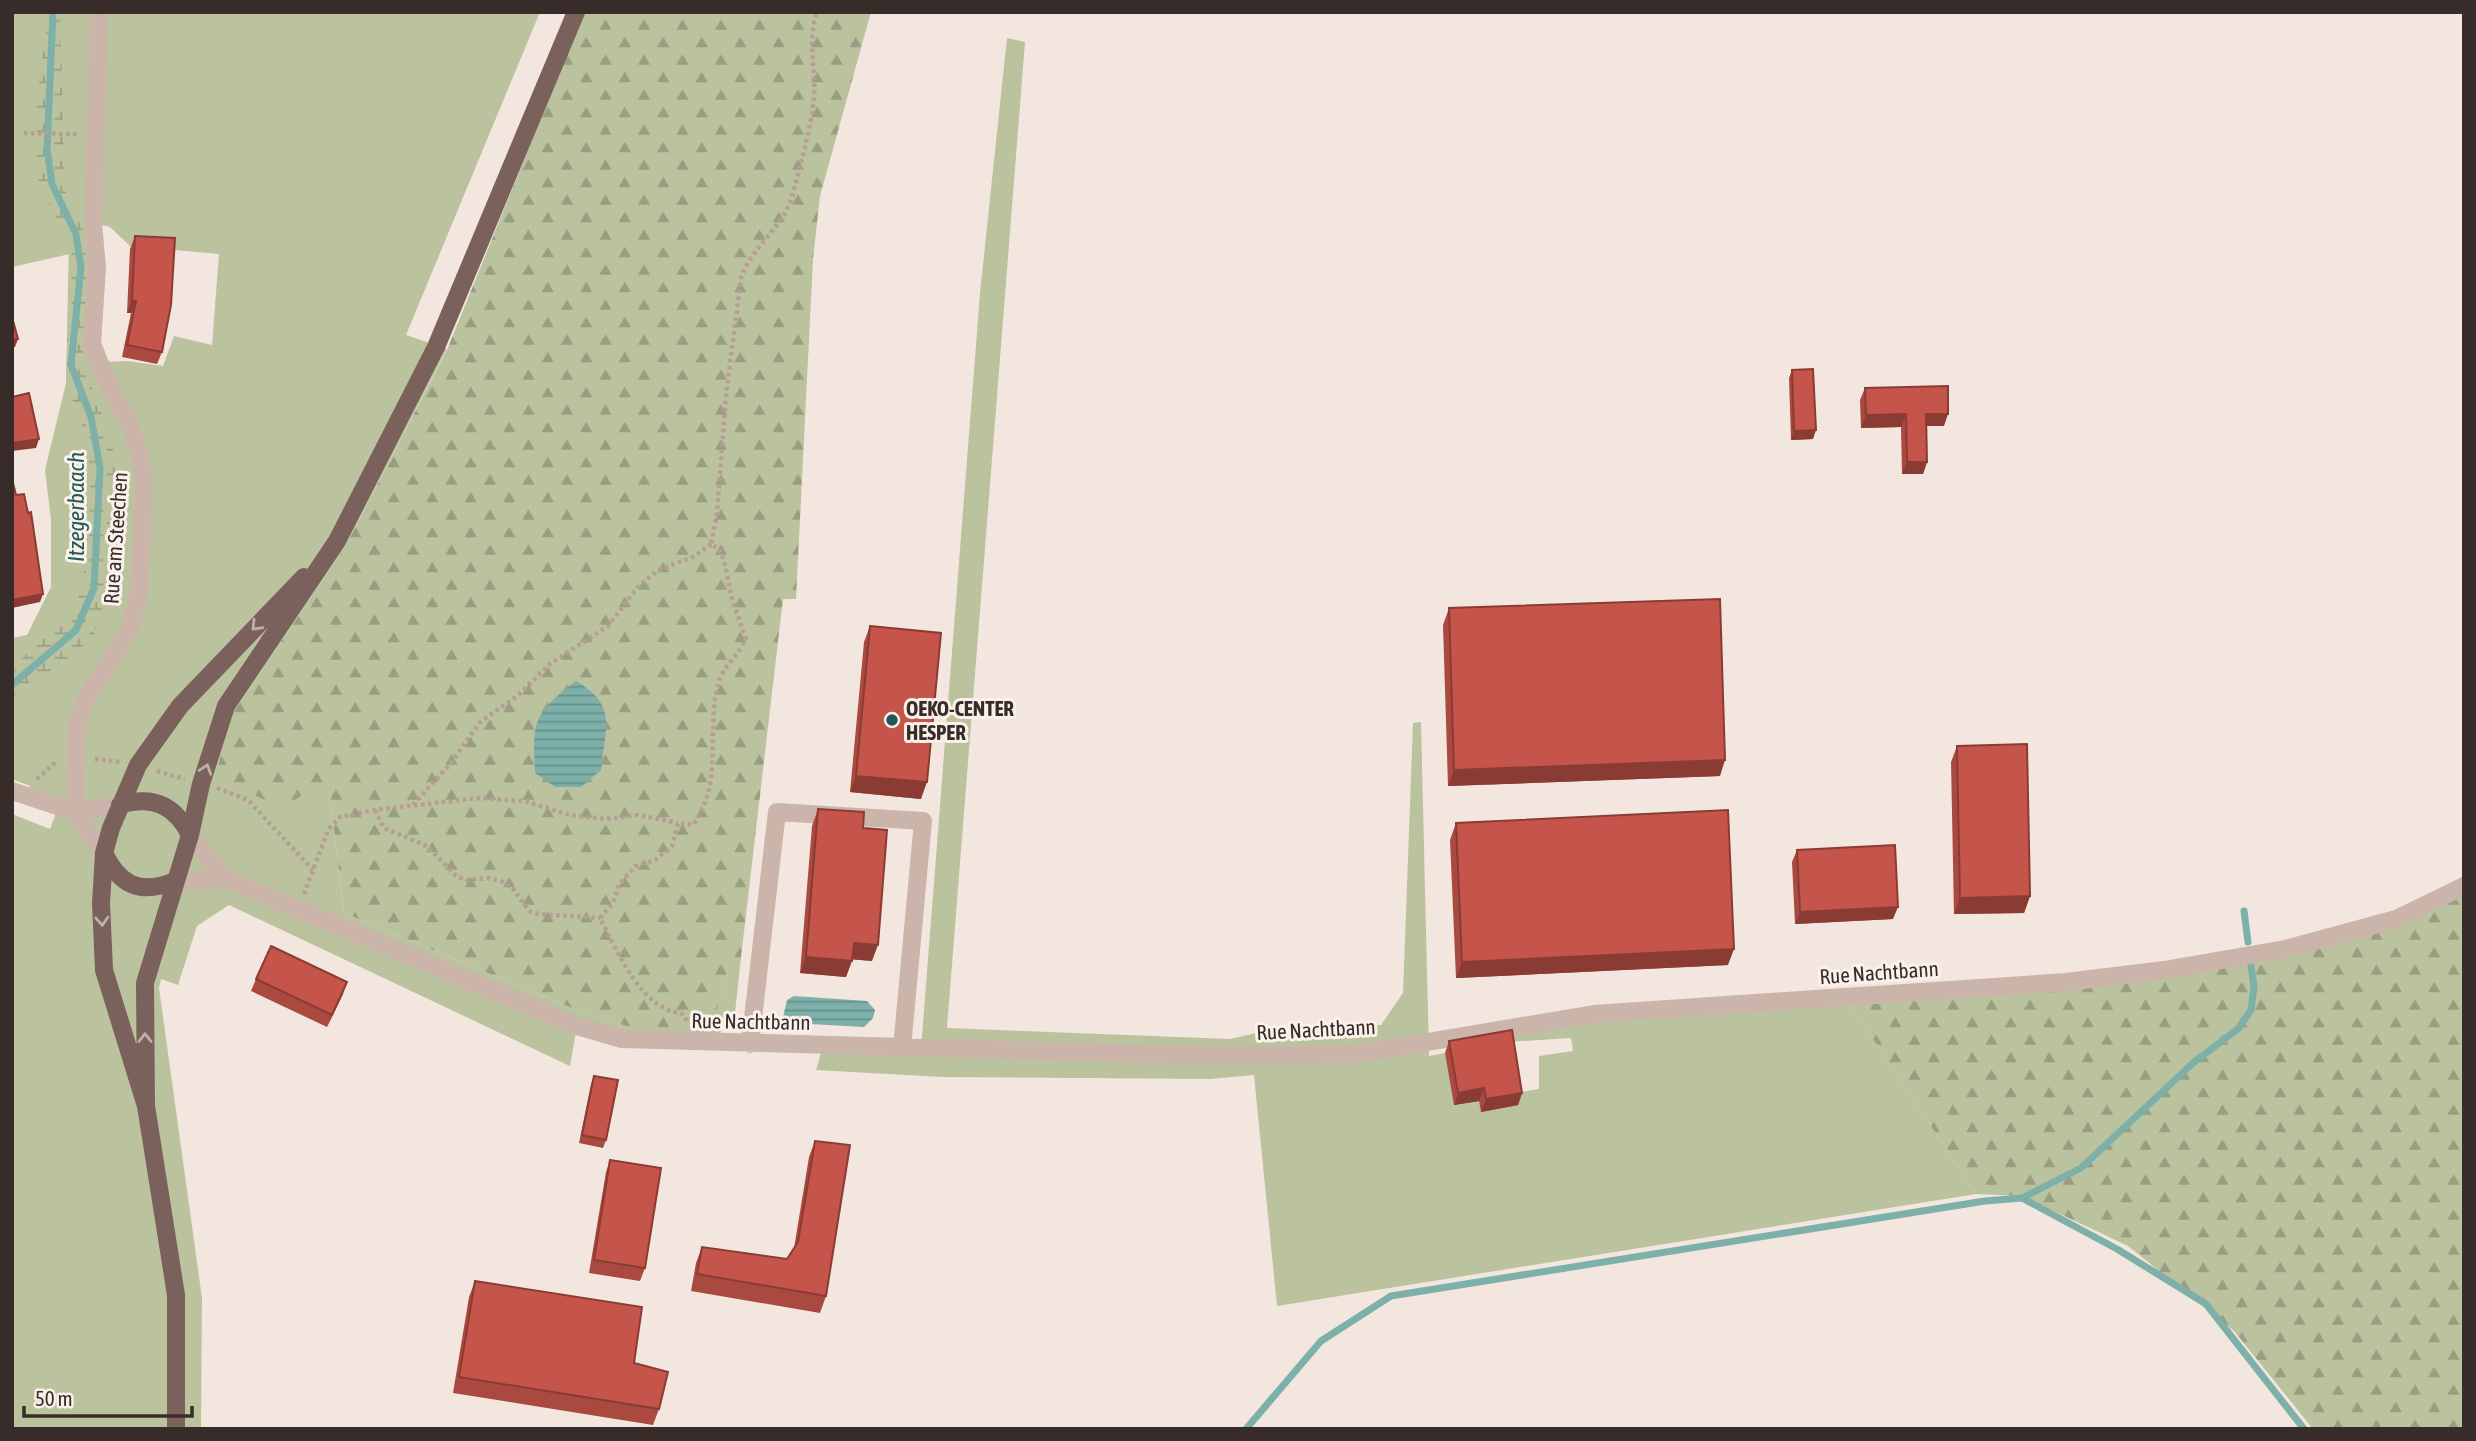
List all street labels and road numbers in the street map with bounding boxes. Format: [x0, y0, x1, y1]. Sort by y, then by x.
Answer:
street label: Rue am Steechen [98, 471, 132, 605]
street label: Rue Nachtbann [1819, 956, 1939, 988]
street label: Rue Nachtbann [691, 1008, 811, 1034]
street label: Rue Nachtbann [1256, 1014, 1376, 1044]

